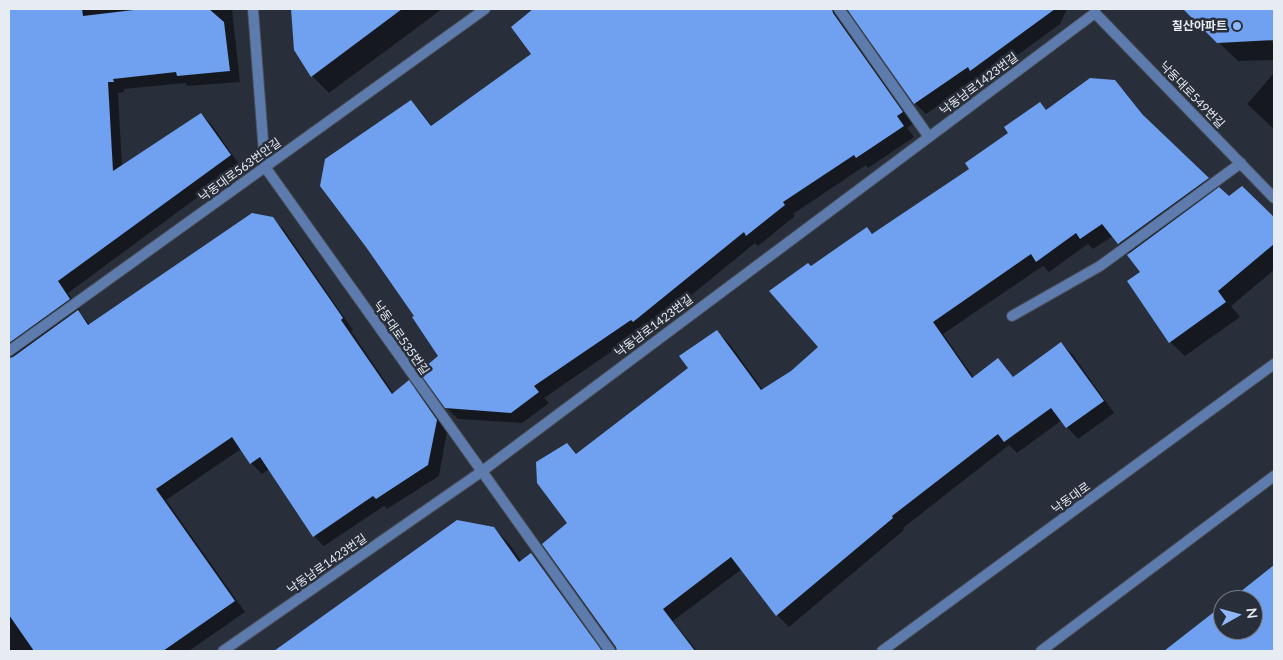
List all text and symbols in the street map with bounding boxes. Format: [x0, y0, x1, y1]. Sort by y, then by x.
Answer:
place label: 칠산아파트 [1172, 19, 1227, 33]
marker: 칠산아파트 [1231, 20, 1243, 32]
street label: 낙동남로1423번길 [937, 50, 1021, 118]
street label: 낙동대로549번길 [1157, 59, 1227, 131]
street label: 낙동대로563번안길 [196, 135, 284, 205]
street label: 낙동남로1423번길 [612, 292, 696, 360]
street label: 낙동대로535번길 [370, 298, 432, 378]
street label: 낙동대로 [1049, 479, 1093, 517]
street label: 낙동남로1423번길 [284, 531, 370, 597]
north arrow [1213, 590, 1263, 640]
text: N [1243, 607, 1261, 620]

